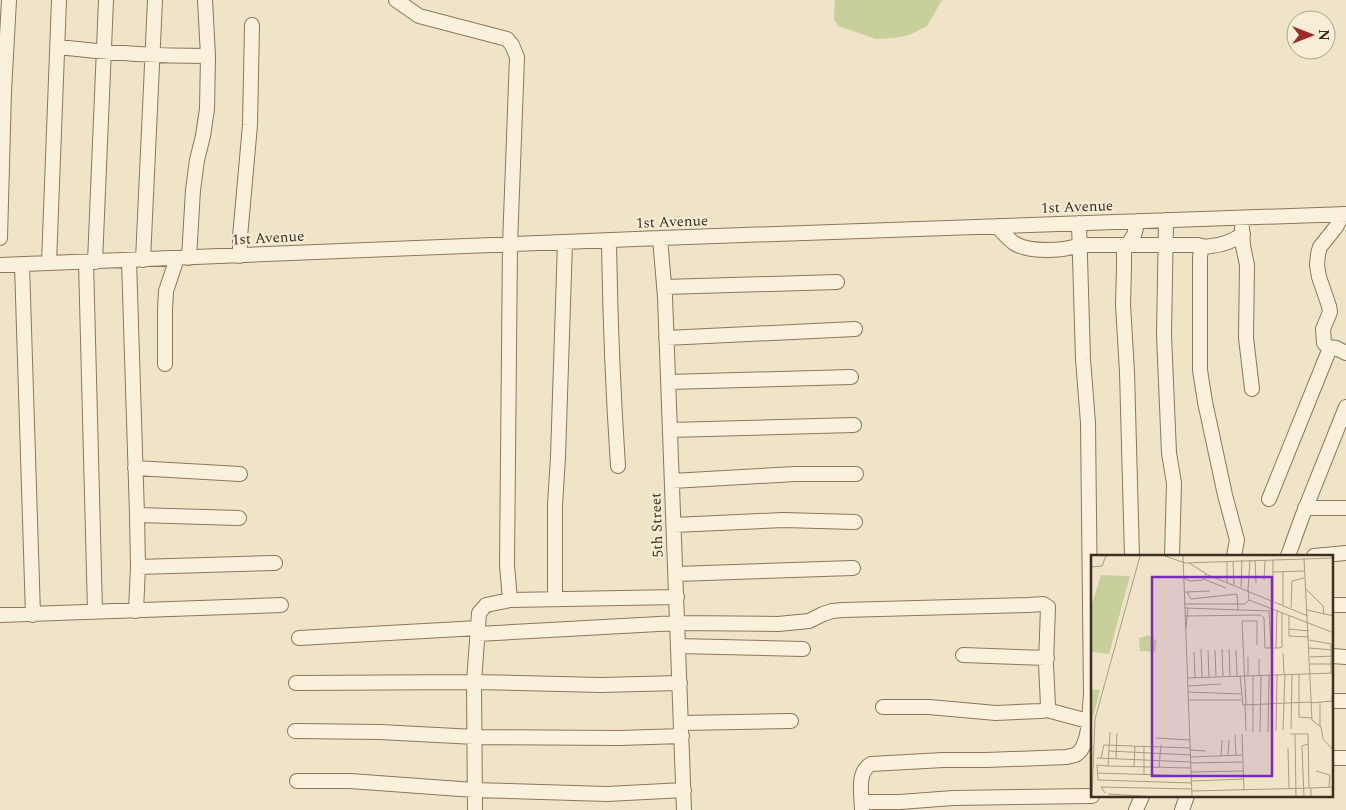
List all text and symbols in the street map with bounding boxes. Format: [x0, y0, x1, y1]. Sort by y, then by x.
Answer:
north arrow [1286, 10, 1336, 60]
text: N [1313, 29, 1334, 41]
street label: 1st Avenue [1040, 194, 1114, 220]
street label: 1st Avenue [635, 209, 709, 235]
street label: 1st Avenue [231, 225, 305, 251]
street label: 5th Street [644, 492, 670, 558]
inset map [1091, 555, 1334, 798]

